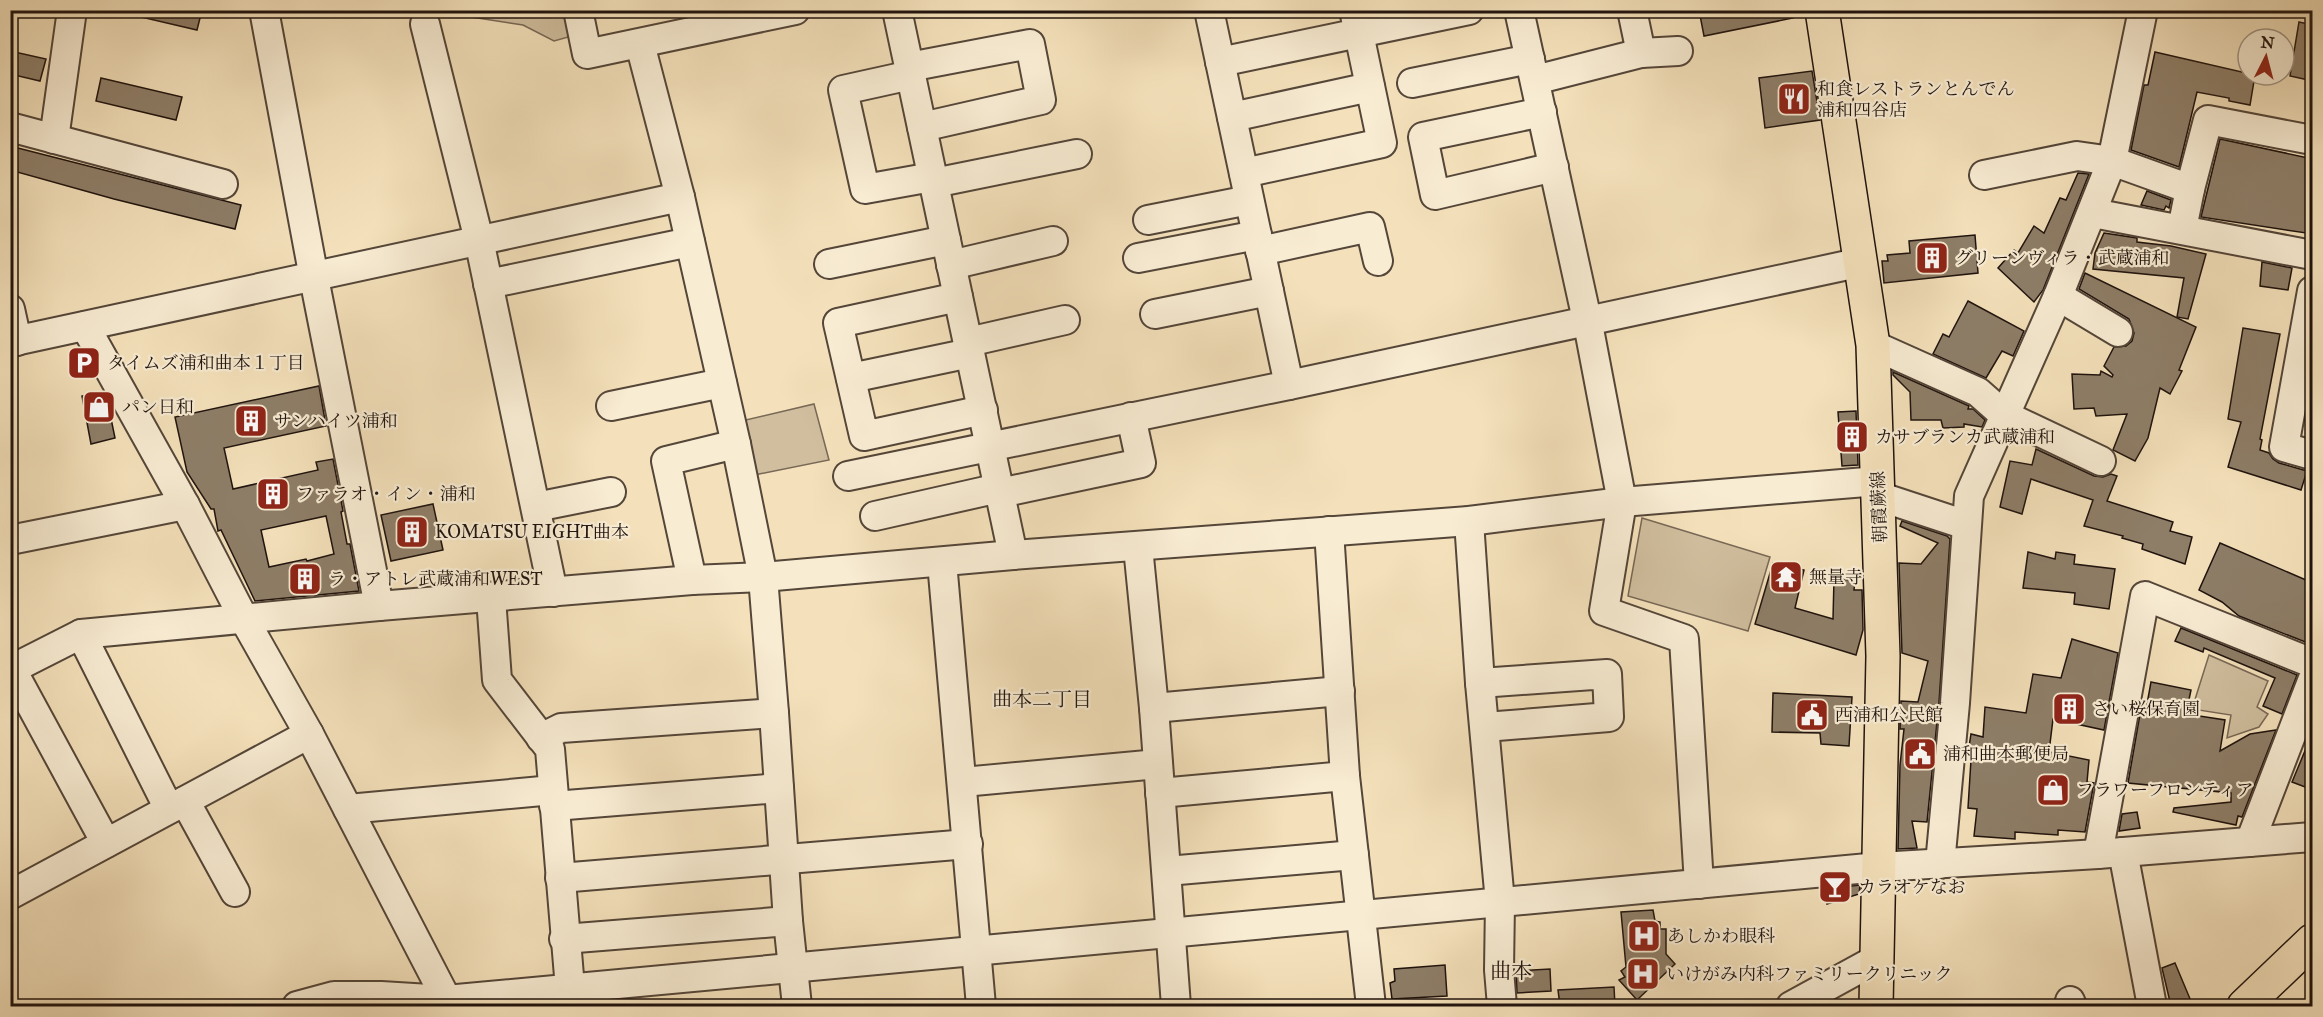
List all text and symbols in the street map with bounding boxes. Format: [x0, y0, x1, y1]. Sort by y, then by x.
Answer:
north arrow [2236, 27, 2296, 87]
text: N [2260, 32, 2276, 53]
place label: 和食レストランとんでん 浦和四谷店 [1817, 78, 2014, 121]
restaurant icon: 和食レストランとんでん 浦和四谷店 [1776, 81, 1812, 117]
building icon: グリーンヴィラ・武蔵浦和 [1914, 240, 1950, 276]
place label: グリーンヴィラ・武蔵浦和 [1955, 247, 2170, 269]
parking icon: タイムズ浦和曲本１丁目 [66, 345, 102, 381]
place label: タイムズ浦和曲本１丁目 [107, 352, 305, 374]
shop icon: パン日和 [81, 389, 117, 425]
place label: パン日和 [122, 396, 194, 418]
building icon: サンハイツ浦和 [233, 403, 269, 439]
place label: サンハイツ浦和 [274, 410, 398, 432]
building icon: カサブランカ武蔵浦和 [1834, 419, 1870, 455]
place label: カサブランカ武蔵浦和 [1875, 426, 2055, 448]
street label: 朝霞蕨線 [1867, 471, 1891, 543]
building icon: ファラオ・イン・浦和 [255, 476, 291, 512]
place label: ファラオ・イン・浦和 [296, 483, 476, 505]
building icon: KOMATSU EIGHT曲本 [394, 514, 430, 550]
place label: KOMATSU EIGHT曲本 [435, 521, 629, 543]
temple icon: 無量寺 [1768, 559, 1804, 595]
building icon: ラ・アトレ武蔵浦和WEST [287, 561, 323, 597]
place label: 無量寺 [1809, 566, 1863, 588]
place label: ラ・アトレ武蔵浦和WEST [328, 568, 543, 590]
district label: 曲本二丁目 [992, 687, 1092, 711]
building icon: さい桜保育園 [2051, 691, 2087, 727]
public building icon: 西浦和公民館 [1794, 697, 1830, 733]
place label: さい桜保育園 [2092, 698, 2200, 720]
place label: 西浦和公民館 [1835, 704, 1943, 726]
public building icon: 浦和曲本郵便局 [1902, 736, 1938, 772]
place label: 浦和曲本郵便局 [1943, 743, 2069, 765]
shop icon: フラワーフロンティア [2035, 772, 2071, 808]
place label: フラワーフロンティア [2076, 779, 2254, 801]
bar icon: カラオケなお [1817, 869, 1853, 905]
place label: カラオケなお [1858, 876, 1966, 898]
hospital icon: あしかわ眼科 [1626, 918, 1662, 954]
place label: あしかわ眼科 [1667, 925, 1775, 947]
hospital icon: いけがみ内科ファミリークリニック [1625, 956, 1661, 992]
district label: 曲本 [1490, 958, 1532, 984]
place label: いけがみ内科ファミリークリニック [1666, 963, 1953, 985]

